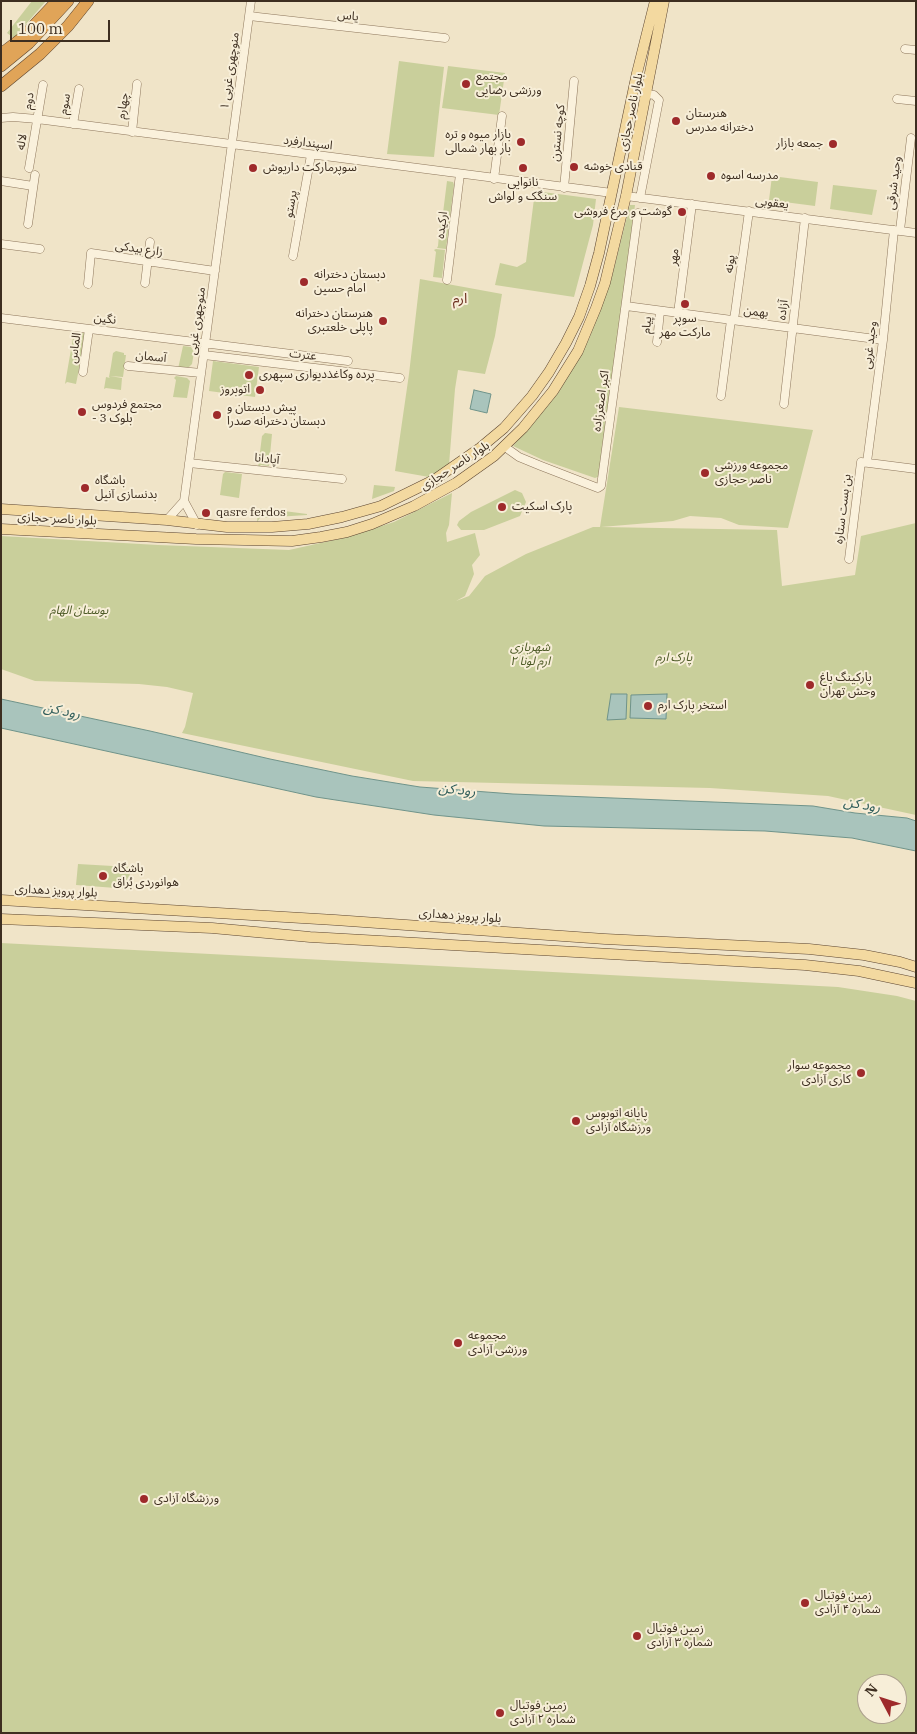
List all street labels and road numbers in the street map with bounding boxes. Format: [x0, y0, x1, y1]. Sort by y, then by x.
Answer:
street label: یاس [337, 8, 359, 24]
street label: منوچهری غربی ۱ [217, 31, 243, 111]
street label: بلوار ناصر حجازی [616, 72, 646, 152]
street label: دوم [21, 92, 37, 110]
street label: سوم [56, 92, 74, 116]
street label: چهارم [114, 92, 132, 120]
street label: کوچه نسترن [548, 104, 568, 162]
street label: لاله [14, 133, 30, 151]
street label: اسپندارفرد [282, 133, 334, 153]
street label: وحید شرقی [884, 155, 904, 211]
street label: پرستو [282, 189, 300, 219]
street label: یعقوبی [754, 194, 790, 212]
street label: ارکیده [433, 211, 451, 239]
street label: زارع بیدکی [114, 239, 164, 259]
street label: مهر [666, 248, 682, 266]
street label: پونه [722, 254, 738, 274]
street label: منوچهری غربی [185, 286, 209, 356]
street label: آزاده [775, 299, 791, 321]
street label: بهمن [743, 303, 769, 321]
street label: نگین [93, 310, 117, 328]
street label: پیام [639, 316, 655, 334]
street label: وحید غربی [860, 320, 880, 370]
street label: الماس [66, 332, 84, 364]
street label: عترت [289, 346, 317, 364]
street label: آسمان [135, 348, 167, 366]
street label: اکبر اصغرزاده [590, 369, 612, 433]
street label: بلوار ناصر حجازی [418, 438, 492, 494]
street label: آپادانا [254, 451, 280, 467]
street label: بن بست ستاره [832, 473, 854, 545]
street label: بلوار ناصر حجازی [17, 510, 97, 528]
street label: بلوار پرویز دهداری [14, 882, 98, 900]
street label: بلوار پرویز دهداری [418, 906, 502, 926]

